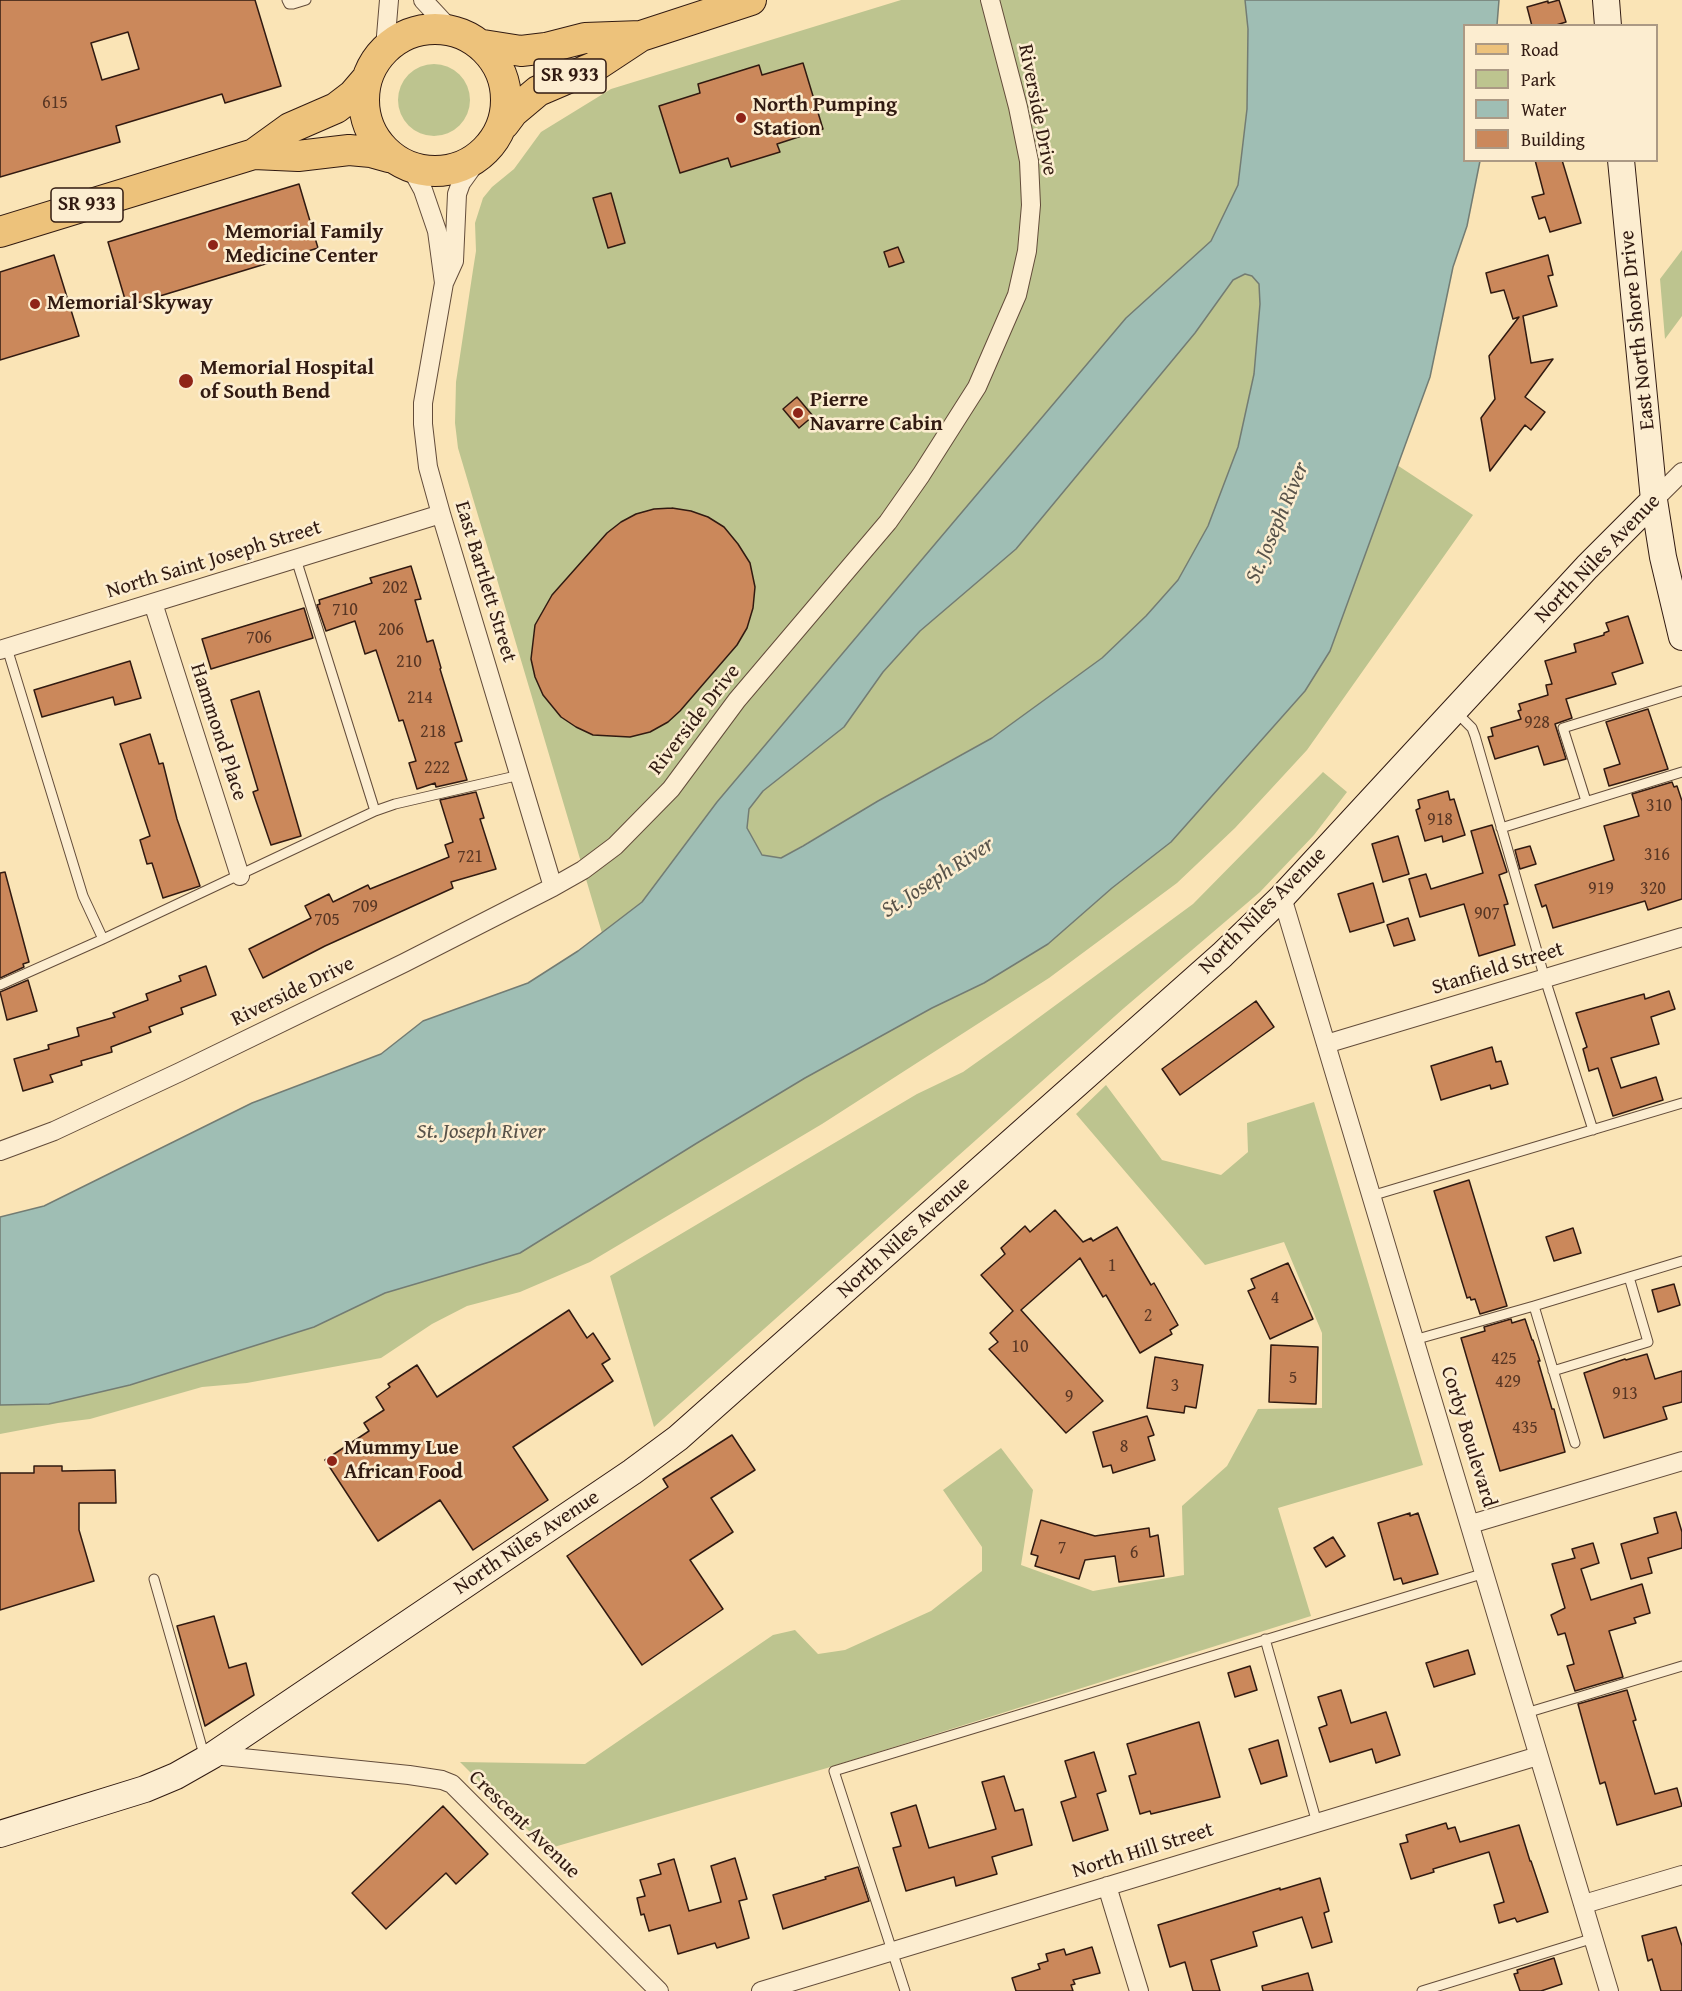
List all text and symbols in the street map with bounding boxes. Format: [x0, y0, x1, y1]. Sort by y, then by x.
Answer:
legend [1463, 24, 1658, 162]
text: Road [1521, 36, 1559, 63]
street label: Riverside Drive [1012, 42, 1062, 178]
road number: SR 933 [534, 59, 606, 93]
text: Park [1521, 66, 1556, 93]
house number: 615 [42, 92, 68, 114]
place label: North Pumping Station [753, 93, 897, 143]
text: Water [1521, 96, 1566, 123]
marker: North Pumping Station [734, 111, 748, 125]
text: Building [1521, 126, 1585, 153]
road number: SR 933 [51, 188, 123, 222]
place label: Memorial Family Medicine Center [225, 220, 383, 270]
street label: East North Shore Drive [1615, 229, 1661, 431]
marker: Memorial Family Medicine Center [206, 238, 220, 252]
place label: Memorial Skyway [47, 291, 213, 317]
marker: Memorial Skyway [28, 297, 42, 311]
place label: Memorial Hospital of South Bend [200, 356, 374, 406]
marker: Memorial Hospital of South Bend [177, 372, 195, 390]
place label: Pierre Navarre Cabin [810, 388, 943, 438]
marker: Pierre Navarre Cabin [791, 406, 805, 420]
water label: St. Joseph River [1241, 458, 1315, 588]
street label: North Niles Avenue [1530, 489, 1666, 629]
street label: East Bartlett Street [449, 498, 521, 666]
street label: North Saint Joseph Street [104, 515, 324, 605]
house number: 202 [382, 577, 408, 599]
house number: 710 [332, 599, 358, 621]
house number: 206 [378, 619, 404, 641]
house number: 706 [246, 627, 272, 649]
house number: 210 [396, 651, 422, 673]
street label: Hammond Place [184, 660, 252, 804]
street label: Riverside Drive [644, 660, 746, 780]
house number: 214 [407, 687, 433, 709]
house number: 928 [1524, 712, 1550, 734]
house number: 218 [420, 721, 446, 743]
house number: 222 [424, 757, 450, 779]
house number: 310 [1646, 795, 1672, 817]
house number: 918 [1427, 809, 1453, 831]
water label: St. Joseph River [877, 832, 999, 924]
street label: North Niles Avenue [1194, 842, 1332, 980]
house number: 316 [1644, 844, 1670, 866]
house number: 721 [457, 846, 483, 868]
house number: 919 [1588, 878, 1614, 900]
house number: 320 [1640, 878, 1666, 900]
house number: 709 [352, 896, 378, 918]
house number: 907 [1474, 903, 1500, 925]
house number: 705 [314, 909, 340, 931]
street label: Stanfield Street [1429, 937, 1567, 1001]
street label: Riverside Drive [227, 951, 359, 1033]
water label: St. Joseph River [416, 1119, 546, 1145]
street label: North Niles Avenue [832, 1172, 976, 1304]
house number: 1 [1108, 1255, 1116, 1277]
house number: 4 [1271, 1287, 1279, 1309]
house number: 2 [1144, 1305, 1152, 1327]
house number: 10 [1011, 1336, 1029, 1358]
house number: 425 [1491, 1348, 1517, 1370]
street label: Corby Boulevard [1435, 1363, 1501, 1511]
house number: 5 [1289, 1367, 1297, 1389]
house number: 429 [1495, 1371, 1521, 1393]
house number: 3 [1171, 1375, 1179, 1397]
house number: 913 [1612, 1383, 1638, 1405]
house number: 9 [1065, 1386, 1073, 1408]
house number: 435 [1512, 1417, 1538, 1439]
place label: Mummy Lue African Food [344, 1436, 463, 1486]
house number: 8 [1120, 1436, 1128, 1458]
marker: Mummy Lue African Food [325, 1454, 339, 1468]
street label: North Niles Avenue [450, 1485, 604, 1601]
house number: 7 [1058, 1537, 1066, 1559]
house number: 6 [1130, 1542, 1138, 1564]
street label: Crescent Avenue [463, 1765, 585, 1885]
street label: North Hill Street [1069, 1818, 1217, 1884]

